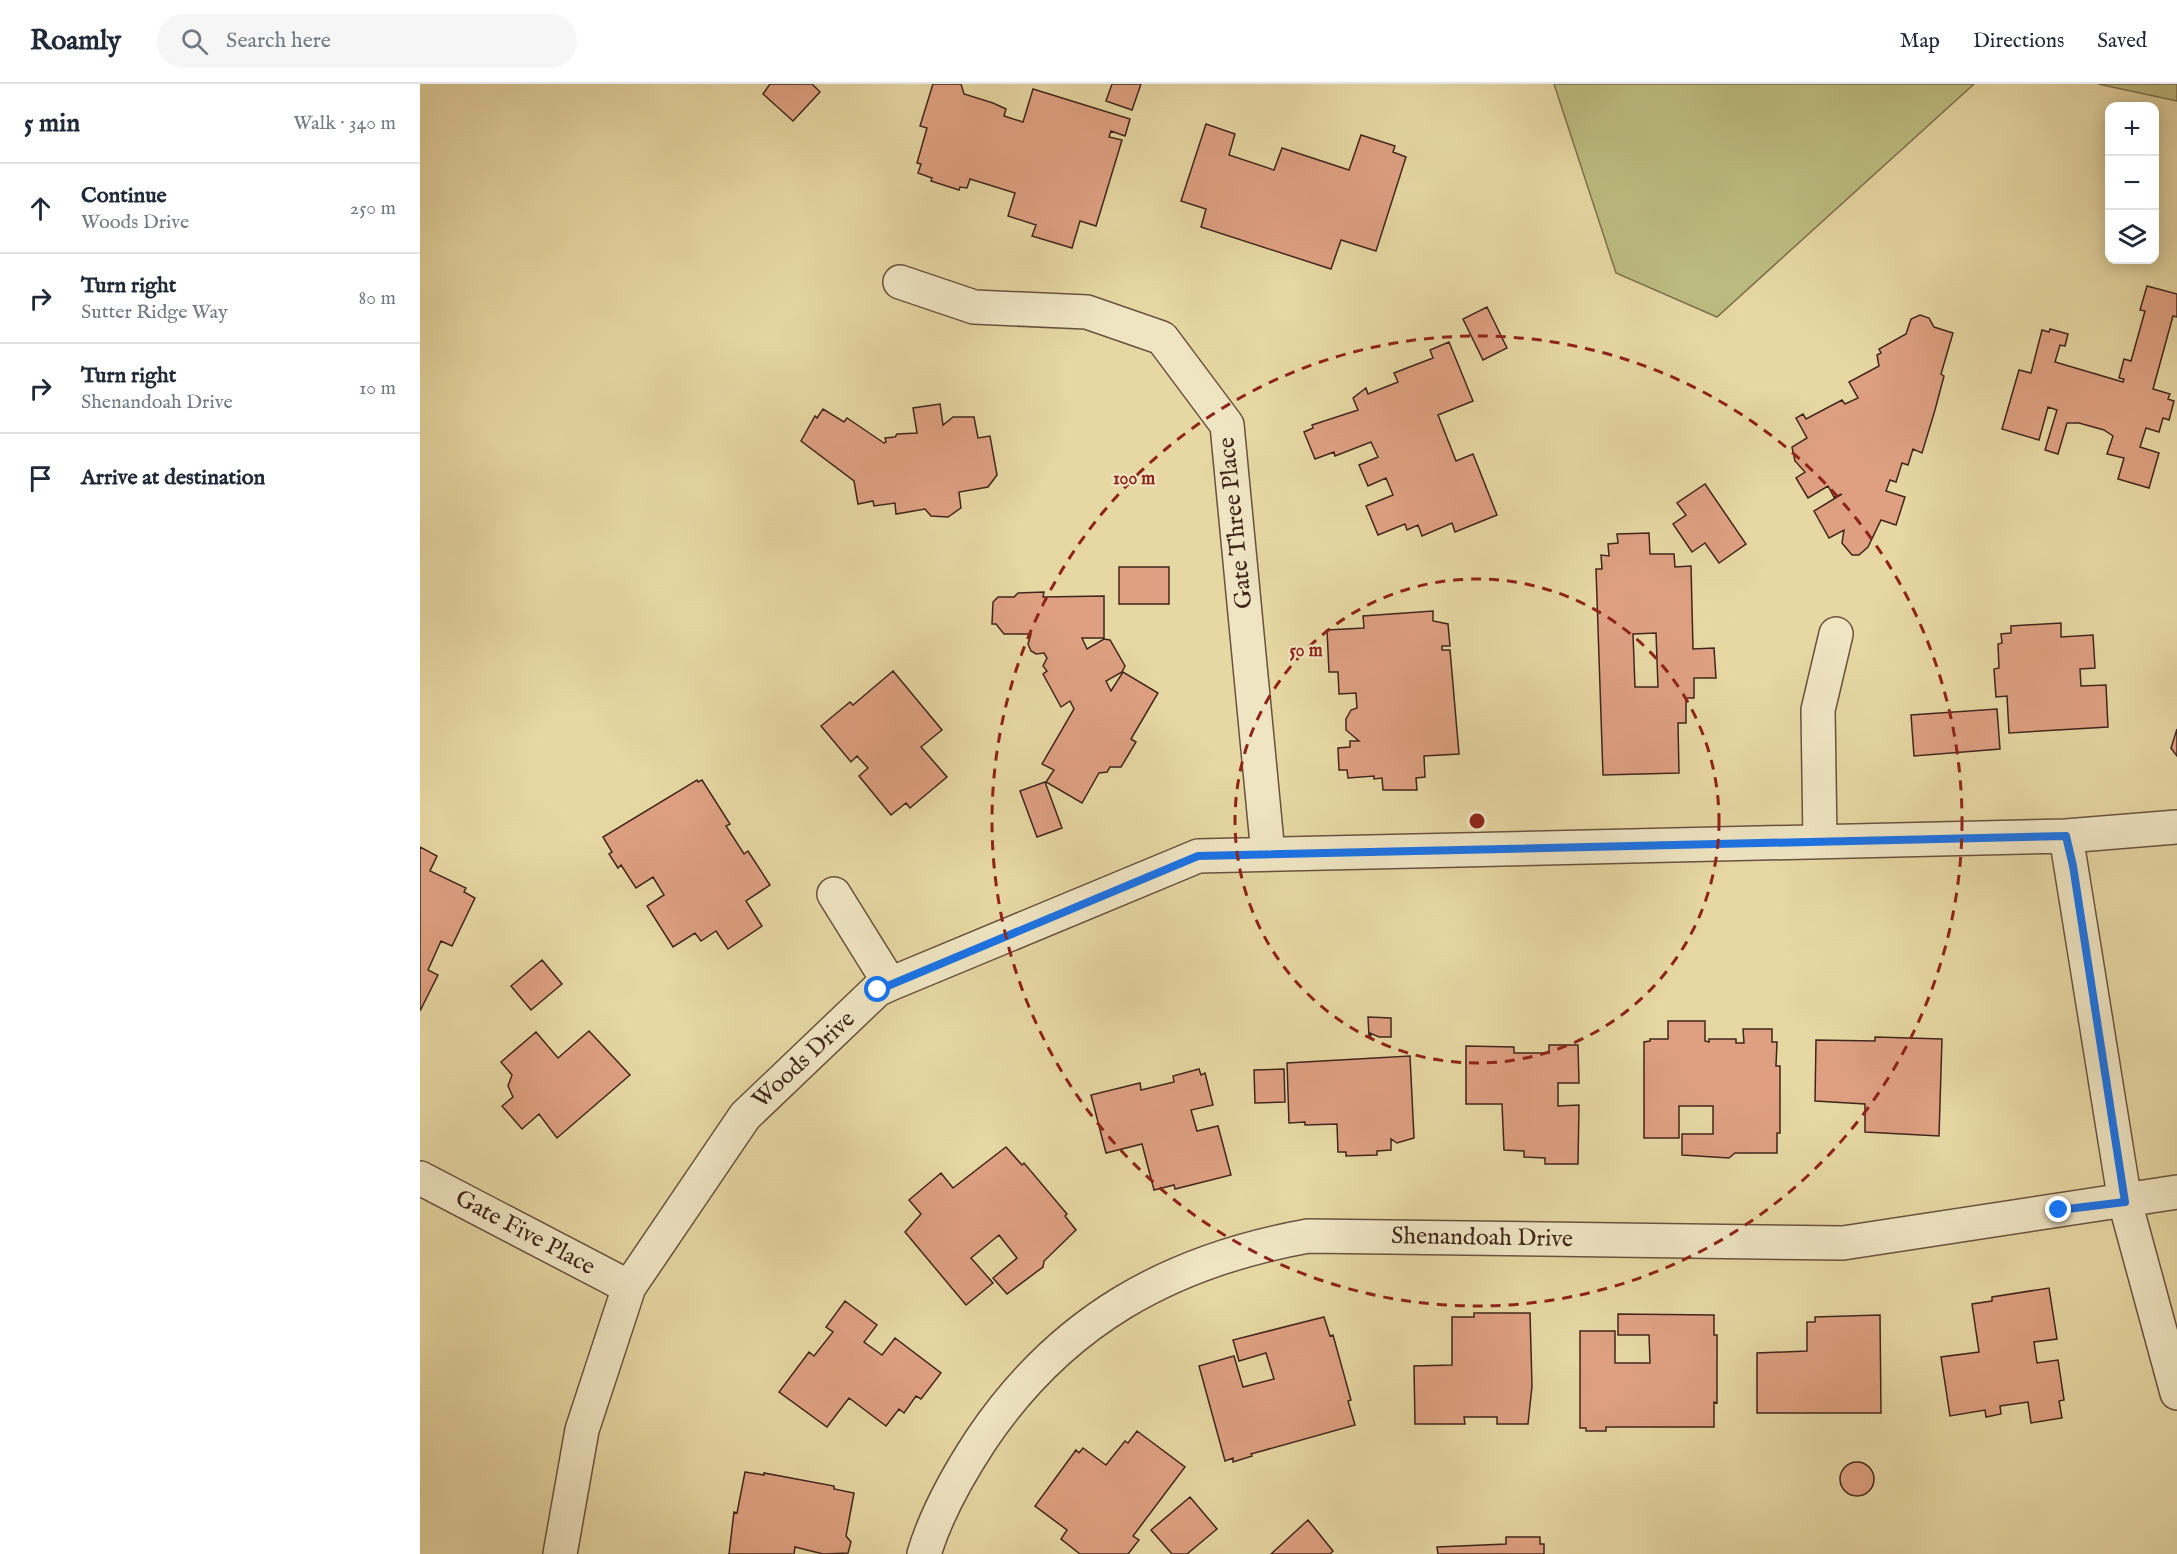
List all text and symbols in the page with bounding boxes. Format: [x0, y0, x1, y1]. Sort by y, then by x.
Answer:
search box [157, 14, 577, 68]
text: Roamly [30, 24, 121, 59]
icon: search [178, 25, 211, 58]
text: Search here [226, 27, 331, 55]
text: Map [1900, 28, 1940, 55]
text: Directions [1973, 28, 2064, 55]
text: Saved [2097, 28, 2147, 55]
map controls [2105, 102, 2159, 264]
button: + [2105, 102, 2159, 156]
text: 5 min [24, 107, 80, 140]
text: Walk · 340 m [293, 111, 396, 136]
button: − [2105, 156, 2159, 210]
text: Continue [81, 182, 167, 210]
icon: ahead [24, 192, 57, 225]
text: 250 m [350, 196, 396, 221]
text: Woods Drive [81, 210, 189, 235]
button: layers [2105, 210, 2159, 264]
text: Turn right [81, 272, 176, 300]
icon: right [24, 282, 57, 315]
text: 80 m [359, 286, 396, 311]
text: Sutter Ridge Way [81, 300, 228, 325]
text: Turn right [81, 362, 176, 390]
icon: right [24, 372, 57, 405]
text: 10 m [359, 376, 396, 401]
text: Shenandoah Drive [81, 390, 233, 415]
street label: Gate Three Place [1212, 436, 1260, 610]
icon: arrive [24, 462, 57, 495]
text: Arrive at destination [81, 464, 265, 492]
text: 100 m [1113, 468, 1155, 491]
text: 50 m [1289, 640, 1323, 663]
centre of rings [1467, 811, 1487, 831]
route start [864, 976, 890, 1002]
street label: Woods Drive [746, 1004, 862, 1116]
street label: Gate Five Place [450, 1183, 600, 1283]
route end [2045, 1196, 2071, 1222]
street label: Shenandoah Drive [1391, 1221, 1573, 1255]

